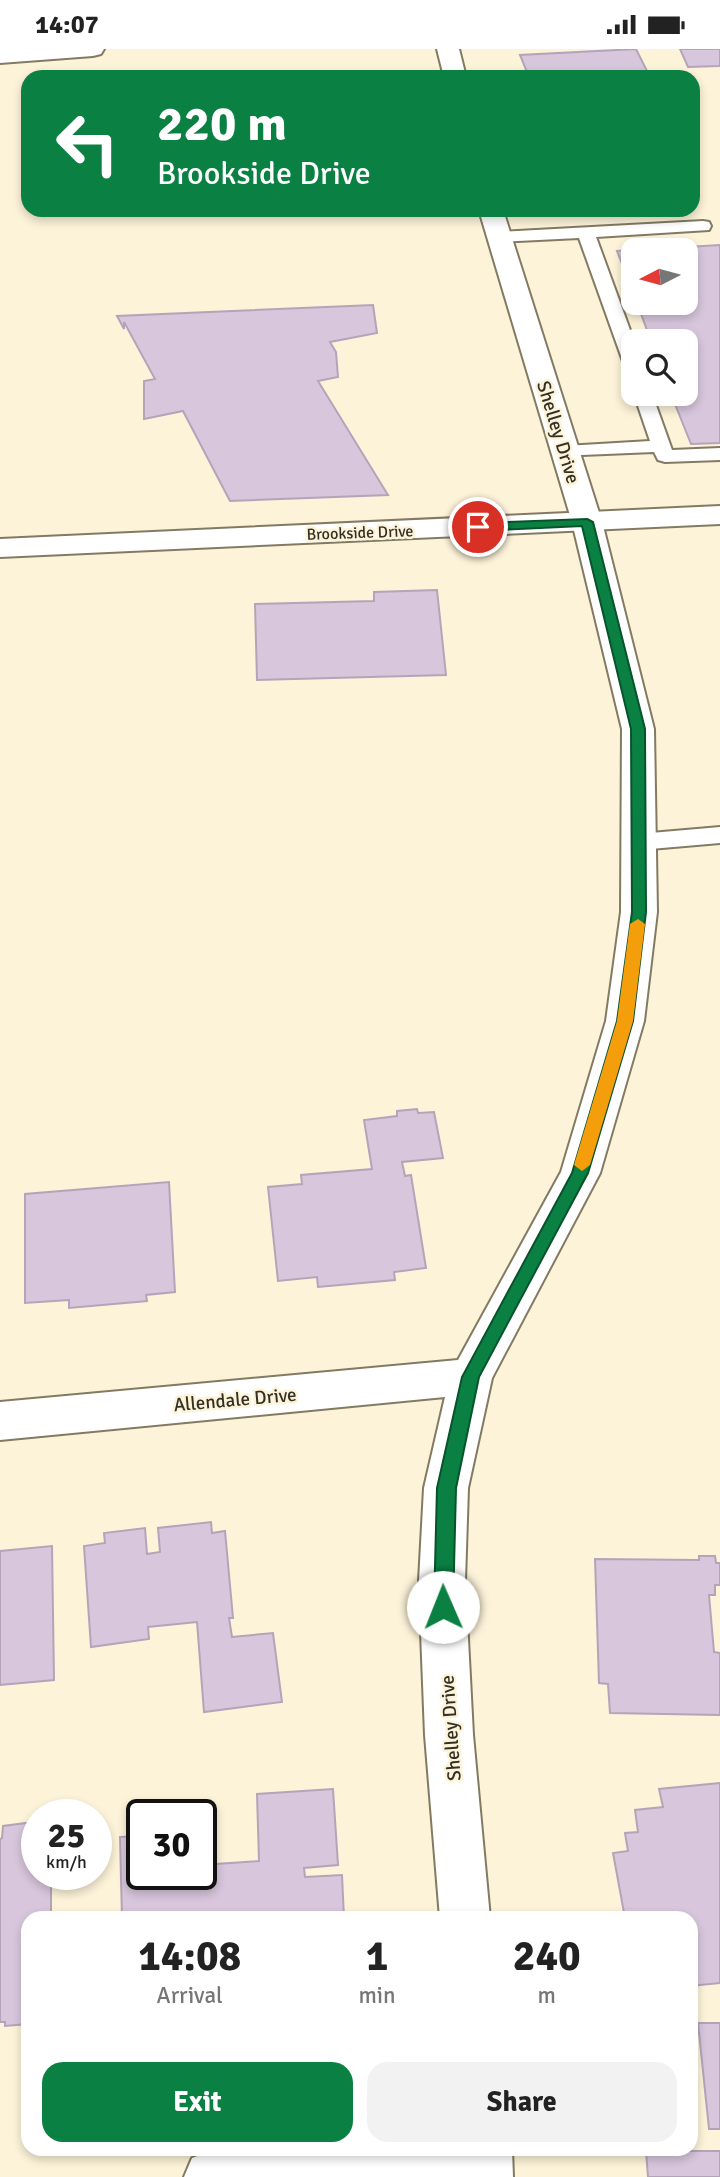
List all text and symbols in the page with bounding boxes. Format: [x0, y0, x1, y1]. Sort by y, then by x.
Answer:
text: 14:07 [35, 9, 99, 41]
text: 220 m [157, 94, 287, 154]
icon: left [42, 98, 133, 189]
text: Brookside Drive [157, 154, 371, 193]
north arrow [621, 238, 698, 315]
map controls [621, 238, 698, 406]
button: search [621, 329, 698, 406]
street label: Shelley Drive [531, 378, 585, 486]
pin [448, 497, 508, 557]
icon: arrive [459, 508, 497, 546]
street label: Brookside Drive [306, 521, 414, 545]
street label: Allendale Drive [173, 1383, 298, 1417]
position arrow [406, 1570, 480, 1644]
street label: Shelley Drive [435, 1674, 467, 1782]
speed limit sign: 30 [126, 1799, 217, 1890]
text: 25 [48, 1814, 85, 1857]
text: km/h [46, 1851, 87, 1873]
text: 14:08 [138, 1931, 241, 1982]
text: 1 [366, 1931, 388, 1982]
text: 240 [513, 1931, 581, 1982]
text: Arrival [157, 1981, 223, 2010]
text: min [358, 1981, 396, 2010]
text: m [538, 1981, 556, 2010]
button: Exit [42, 2062, 353, 2142]
button: Share [367, 2062, 677, 2142]

